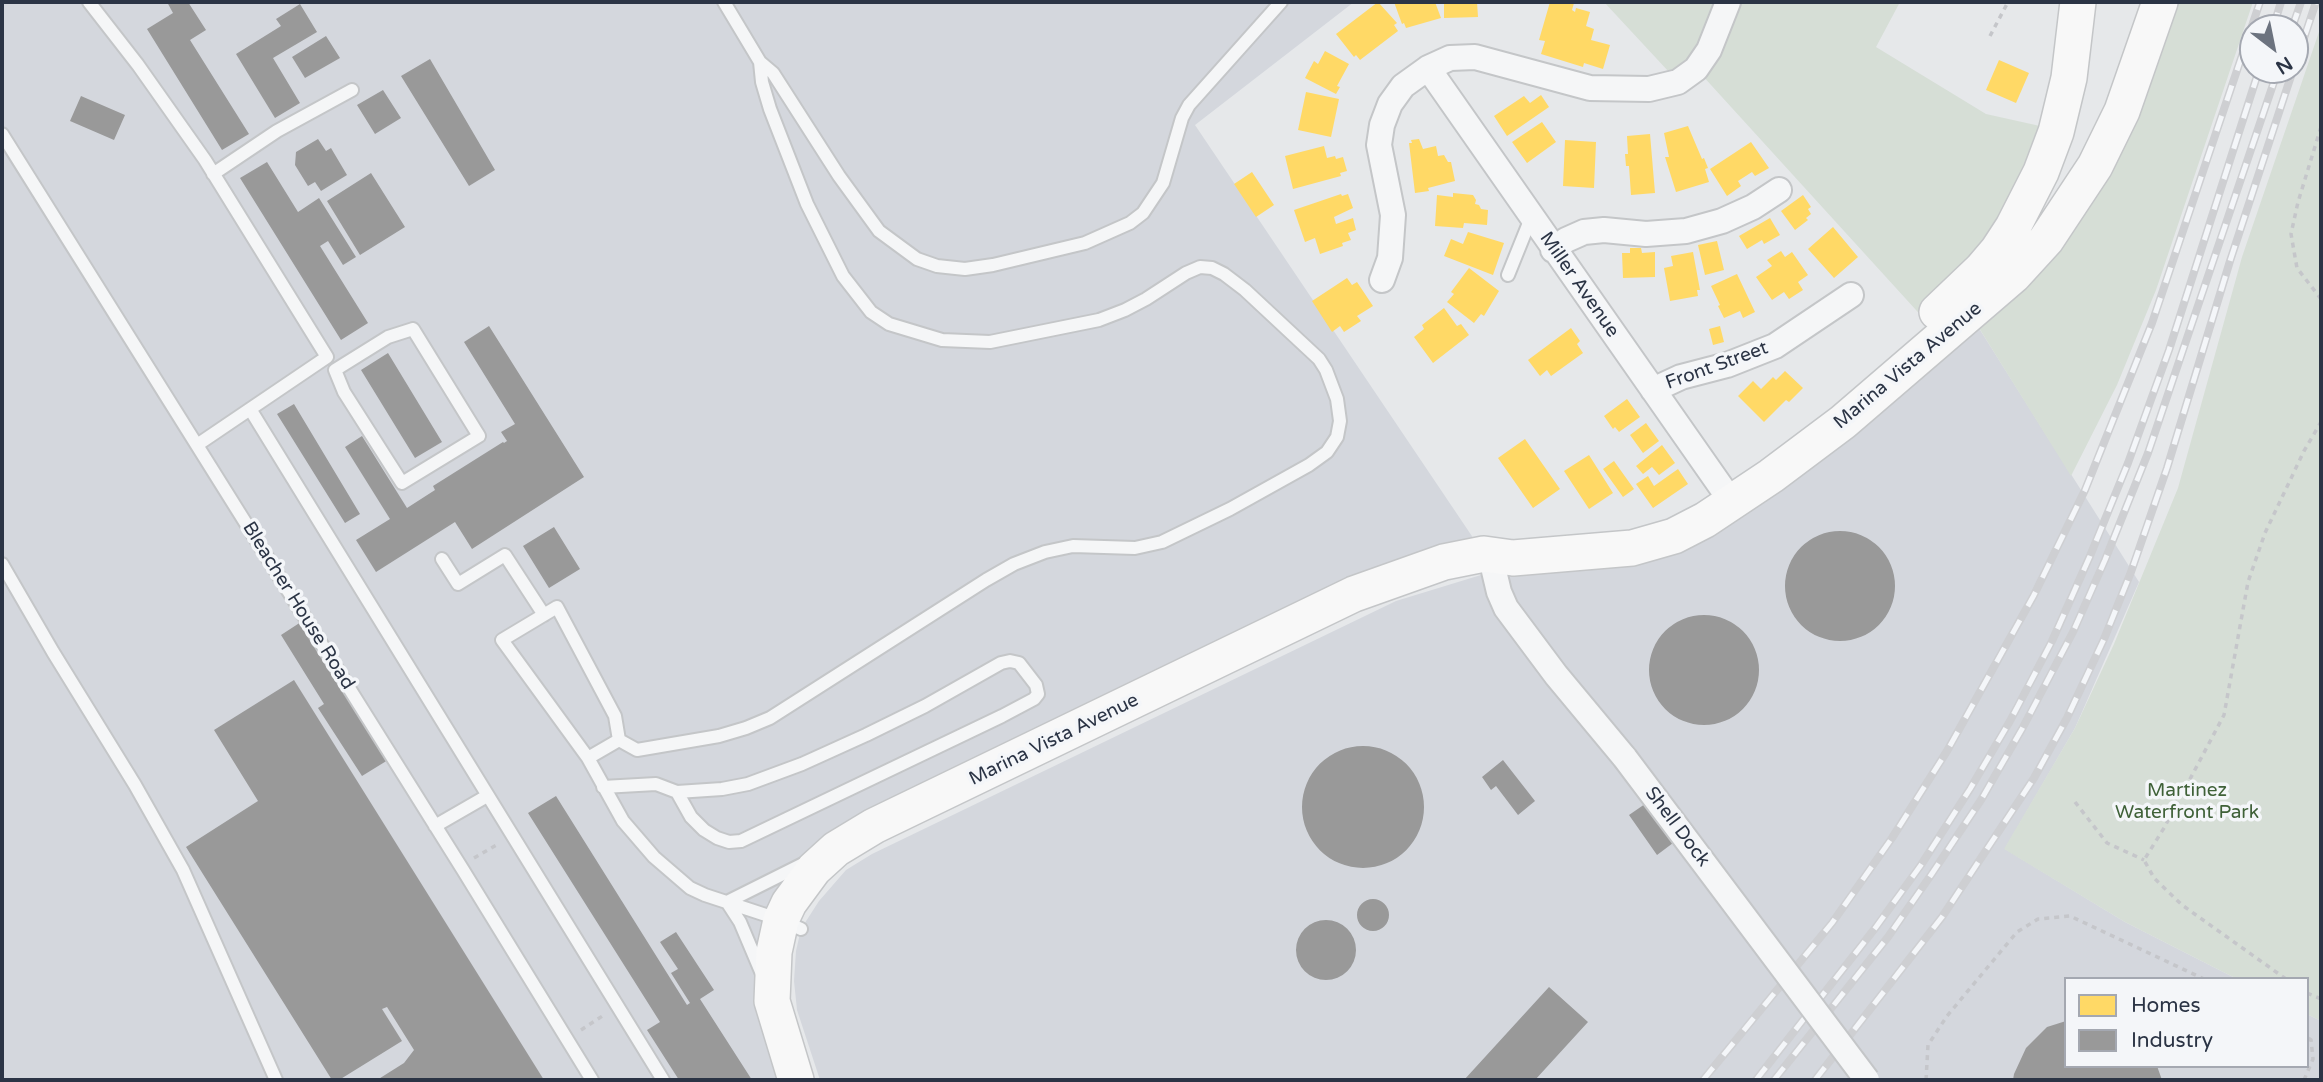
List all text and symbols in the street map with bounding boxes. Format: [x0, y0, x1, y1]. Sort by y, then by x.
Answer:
north arrow [2239, 14, 2309, 84]
text: N [2272, 52, 2296, 78]
street label: Miller Avenue [1534, 228, 1624, 342]
street label: Marina Vista Avenue [1829, 298, 1987, 434]
street label: Front Street [1663, 337, 1771, 395]
street label: Bleacher House Road [237, 518, 359, 694]
street label: Marina Vista Avenue [965, 689, 1143, 791]
park label: Martinez Waterfront Park [2115, 780, 2259, 824]
street label: Shell Dock [1640, 783, 1714, 871]
legend [2064, 977, 2309, 1068]
text: Homes [2131, 993, 2201, 1018]
text: Industry [2131, 1028, 2213, 1053]

